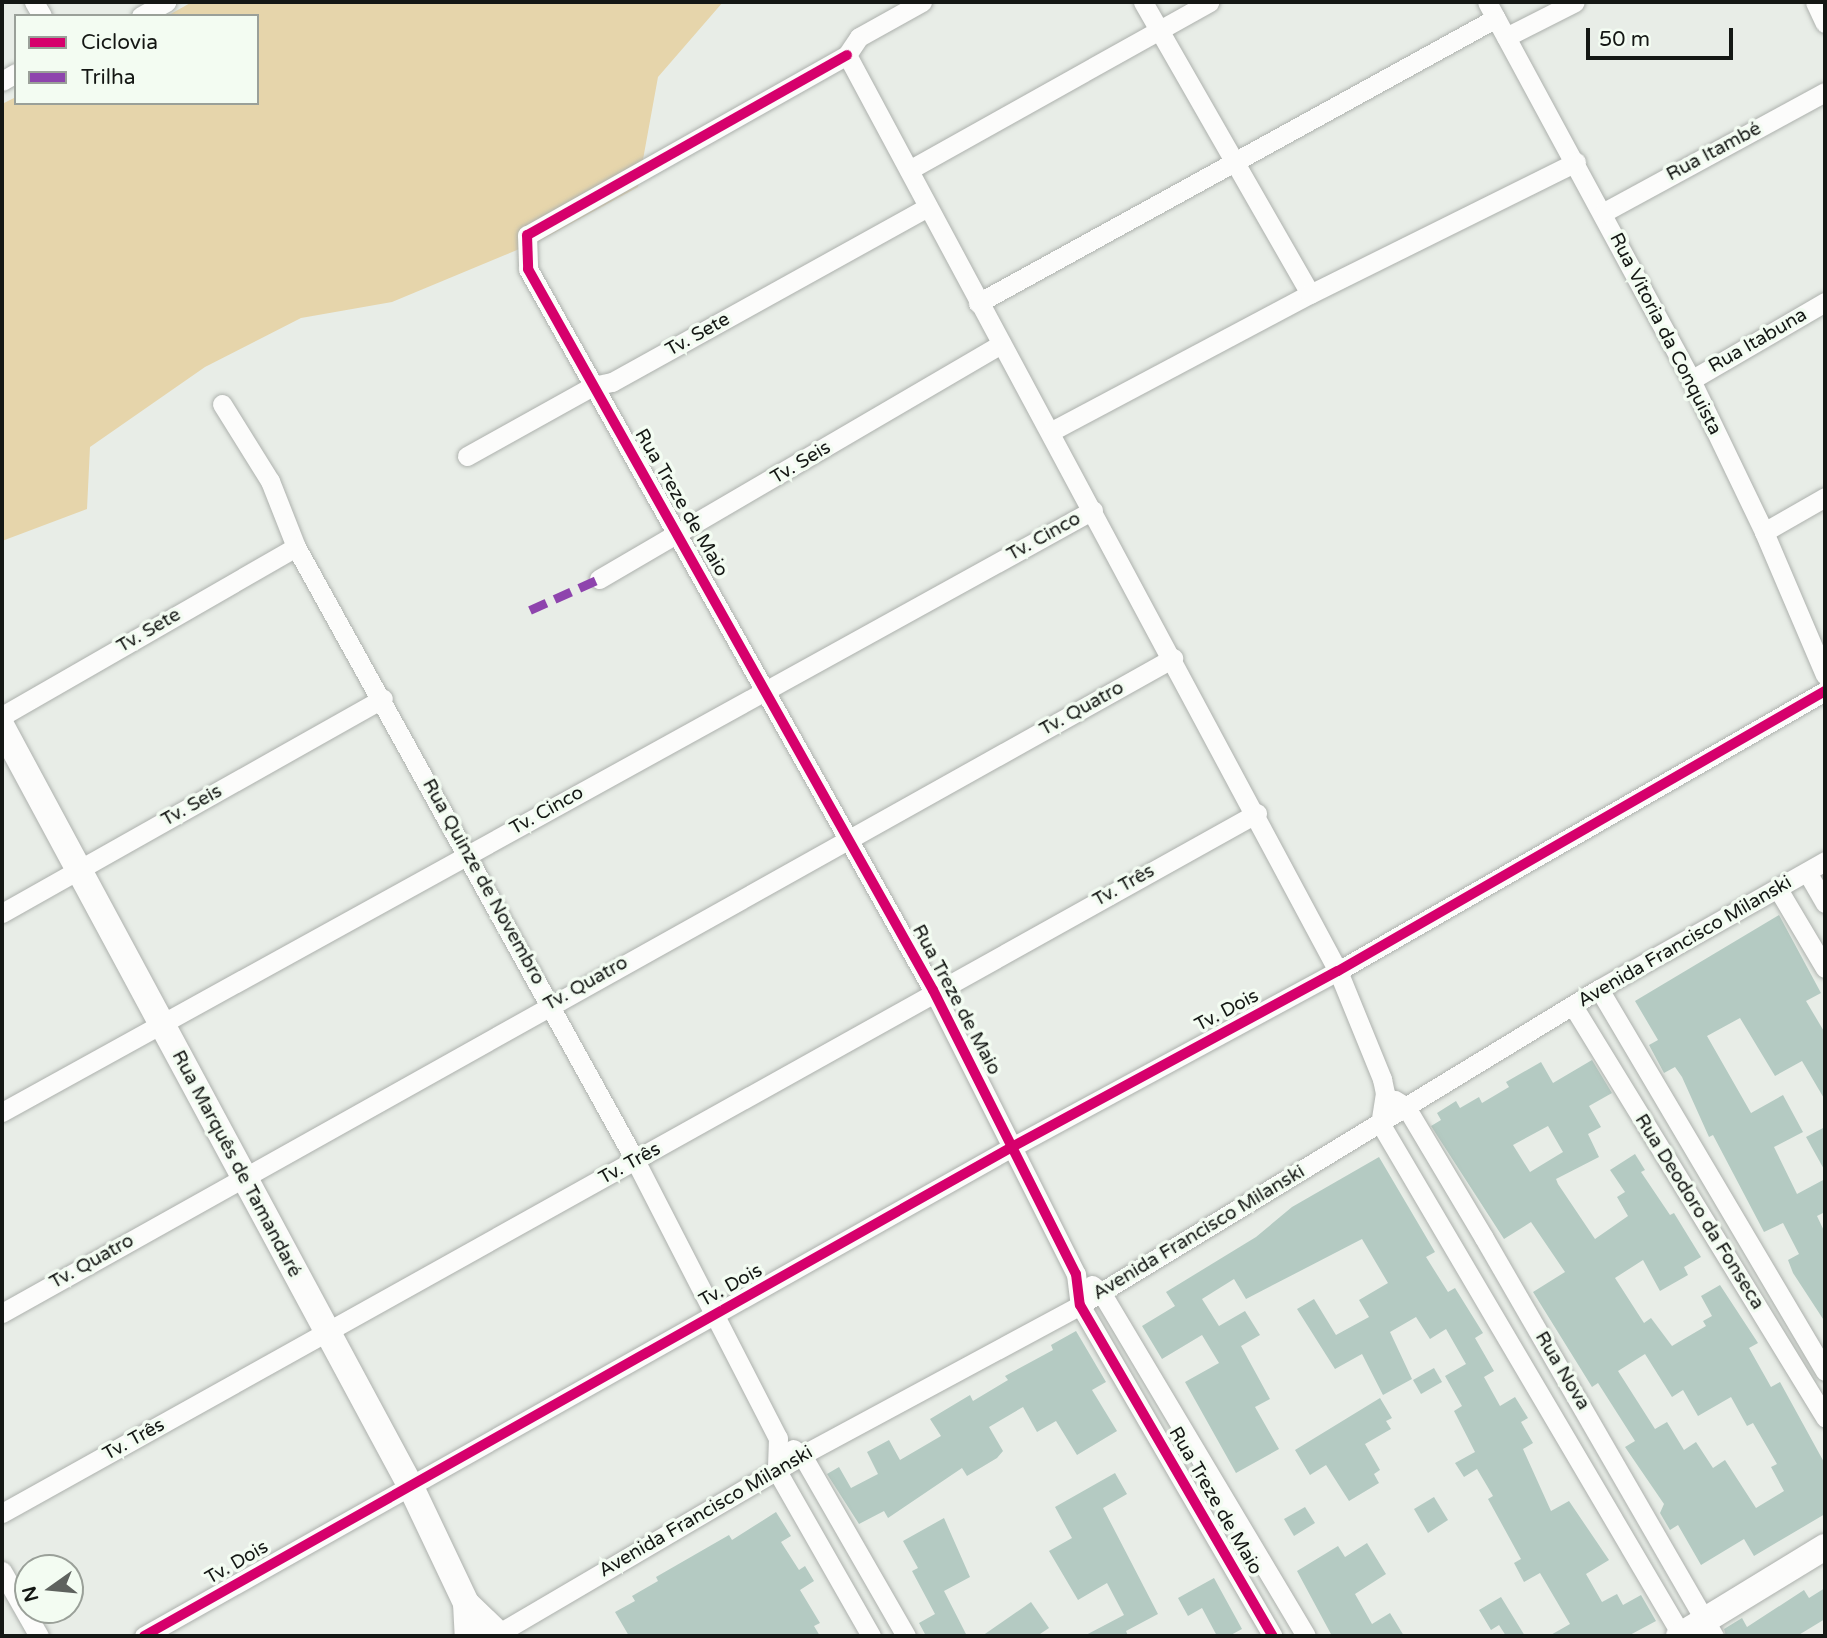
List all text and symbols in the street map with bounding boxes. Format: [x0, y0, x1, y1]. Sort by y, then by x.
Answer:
legend [14, 14, 259, 105]
scale bar [1589, 14, 1736, 58]
text: 50 m [1599, 27, 1650, 52]
text: Ciclovia [81, 30, 158, 55]
text: Trilha [81, 65, 136, 90]
street label: Rua Itambé [1663, 118, 1765, 186]
street label: Rua Vitoria da Conquista [1604, 229, 1726, 439]
street label: Rua Itabuna [1705, 304, 1811, 378]
street label: Tv. Sete [662, 308, 734, 362]
street label: Rua Treze de Maio [629, 425, 733, 581]
street label: Tv. Seis [767, 436, 835, 490]
street label: Tv. Cinco [1003, 508, 1085, 566]
street label: Tv. Sete [113, 604, 185, 658]
street label: Tv. Quatro [1036, 677, 1128, 741]
street label: Rua Quinze de Novembro [417, 775, 549, 989]
street label: Tv. Seis [158, 780, 226, 832]
street label: Tv. Cinco [506, 782, 588, 840]
street label: Tv. Três [1089, 860, 1159, 912]
street label: Avenida Francisco Milanski [1574, 871, 1796, 1013]
street label: Rua Treze de Maio [907, 921, 1005, 1079]
street label: Tv. Quatro [540, 952, 632, 1016]
street label: Tv. Dois [1191, 985, 1263, 1037]
street label: Rua Marquês de Tamandaré [166, 1047, 306, 1281]
street label: Rua Deodoro da Fonseca [1629, 1110, 1769, 1314]
street label: Tv. Três [595, 1138, 665, 1190]
street label: Avenida Francisco Milanski [1089, 1161, 1309, 1305]
street label: Tv. Quatro [46, 1230, 138, 1294]
street label: Tv. Dois [695, 1259, 767, 1313]
street label: Rua Nova [1530, 1328, 1594, 1414]
street label: Tv. Três [99, 1414, 169, 1466]
street label: Rua Treze de Maio [1163, 1423, 1267, 1579]
street label: Avenida Francisco Milanski [595, 1441, 817, 1583]
street label: Tv. Dois [202, 1536, 272, 1590]
north arrow [14, 1554, 84, 1624]
text: N [18, 1584, 43, 1604]

